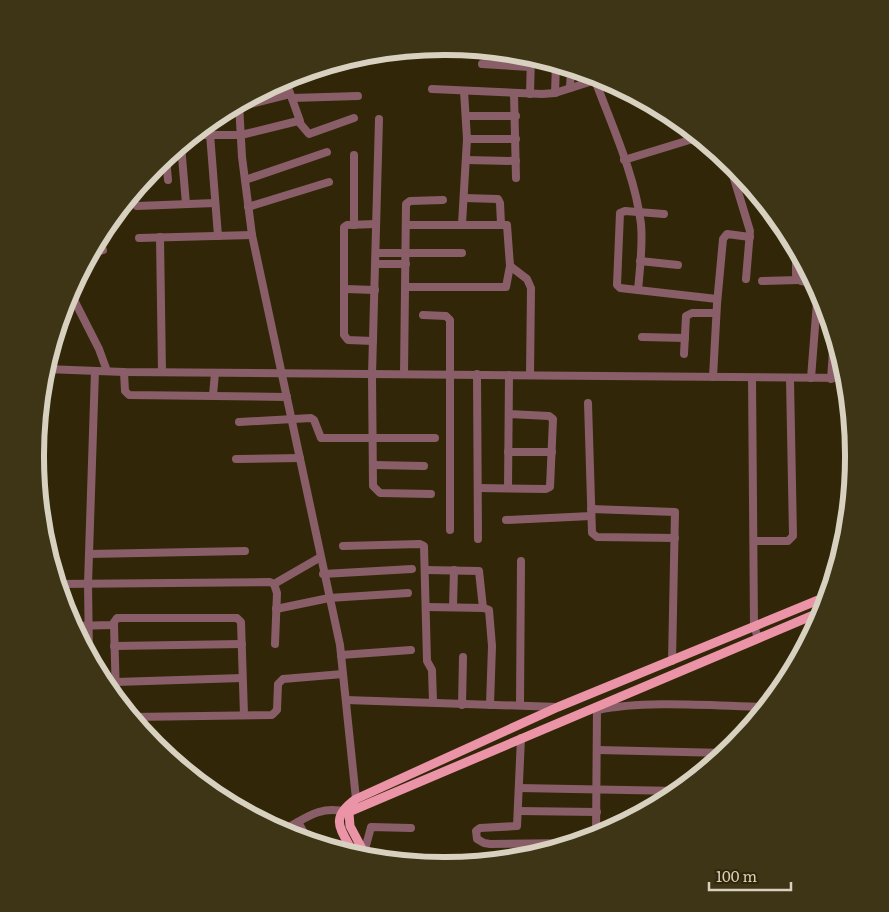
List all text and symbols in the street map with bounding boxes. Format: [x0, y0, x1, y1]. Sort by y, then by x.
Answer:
scale bar [709, 860, 792, 892]
text: 100 m [716, 864, 757, 887]

